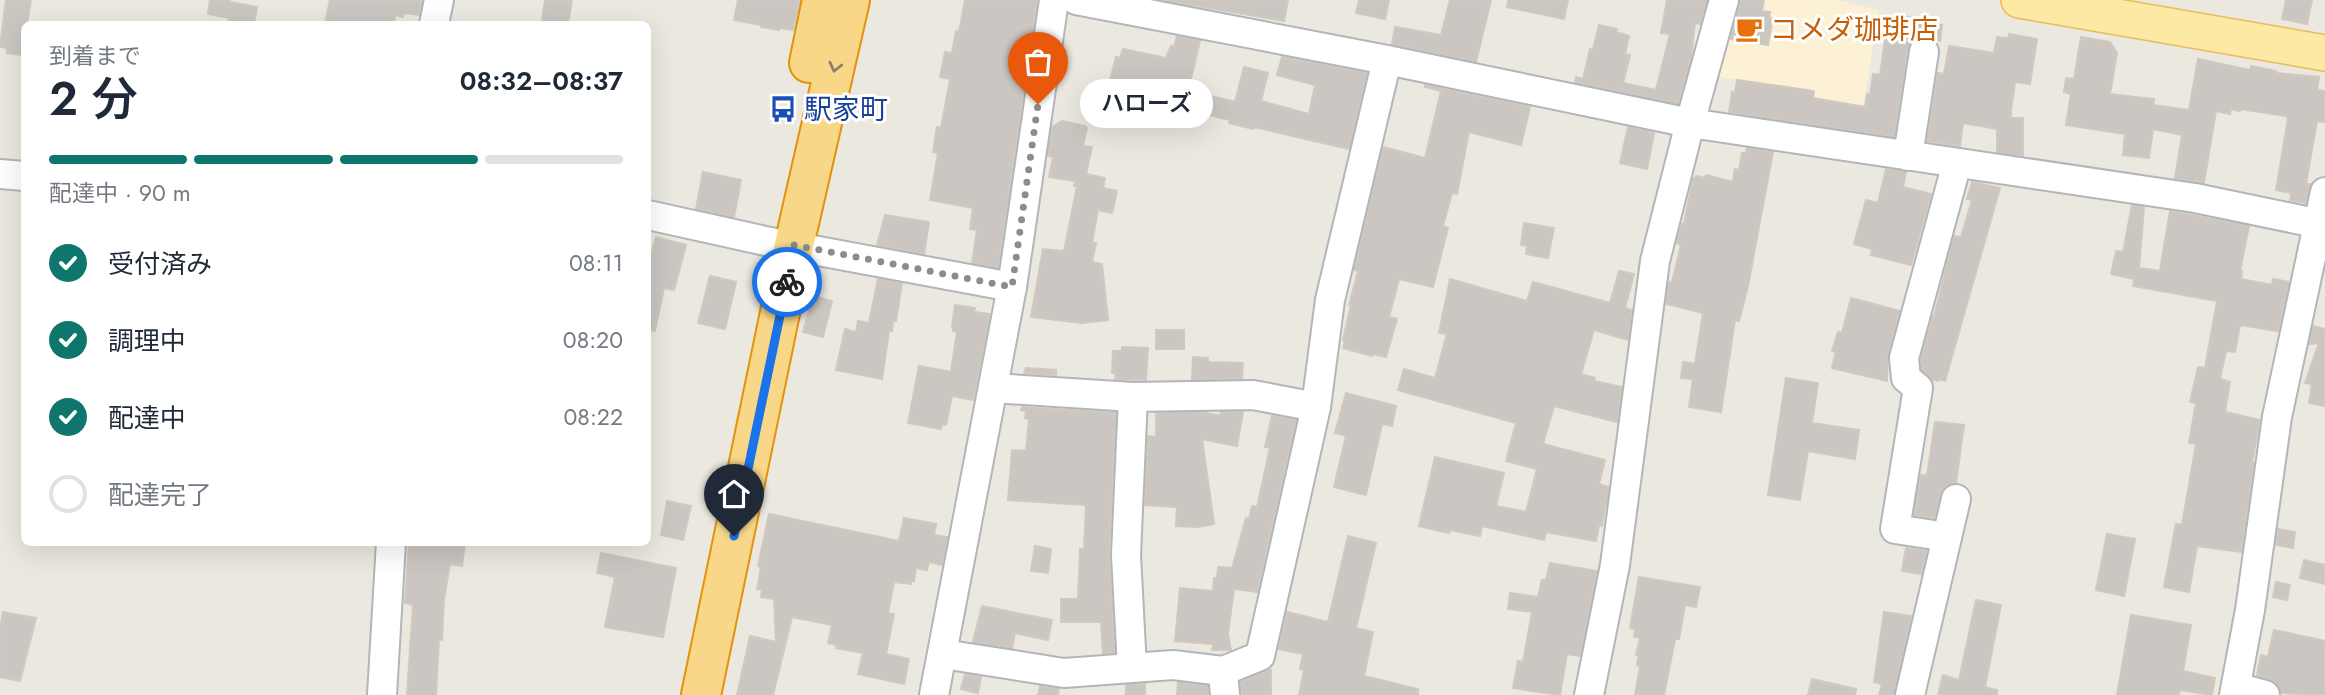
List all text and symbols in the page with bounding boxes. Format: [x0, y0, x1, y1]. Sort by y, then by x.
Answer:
place label: コメダ珈琲店 [1770, 9, 1938, 50]
cafe icon: コメダ珈琲店 [1734, 14, 1764, 44]
pin [1008, 32, 1068, 104]
text: 到着まで [49, 39, 141, 73]
icon: bag [1019, 43, 1057, 81]
one-way arrow [828, 61, 843, 73]
text: 08:32–08:37 [460, 62, 623, 100]
text: 2 分 [49, 66, 138, 132]
callout: ハローズ [1080, 80, 1213, 128]
text: ハローズ [1101, 86, 1192, 120]
place label: 駅家町 [804, 89, 888, 130]
bus stop icon: 駅家町 [768, 94, 798, 124]
text: 配達中 · 90 m [49, 176, 191, 210]
icon: check [49, 244, 87, 282]
text: 受付済み [108, 245, 212, 283]
text: 08:11 [569, 246, 623, 280]
courier [752, 247, 822, 317]
icon: bike [768, 263, 806, 301]
icon: check [49, 321, 87, 359]
text: 調理中 [108, 322, 186, 360]
text: 08:20 [563, 323, 623, 357]
icon: check [49, 398, 87, 436]
text: 配達中 [108, 399, 186, 437]
text: 08:22 [564, 400, 623, 434]
pin [704, 464, 764, 536]
icon: home [715, 475, 753, 513]
text: 配達完了 [108, 476, 212, 514]

